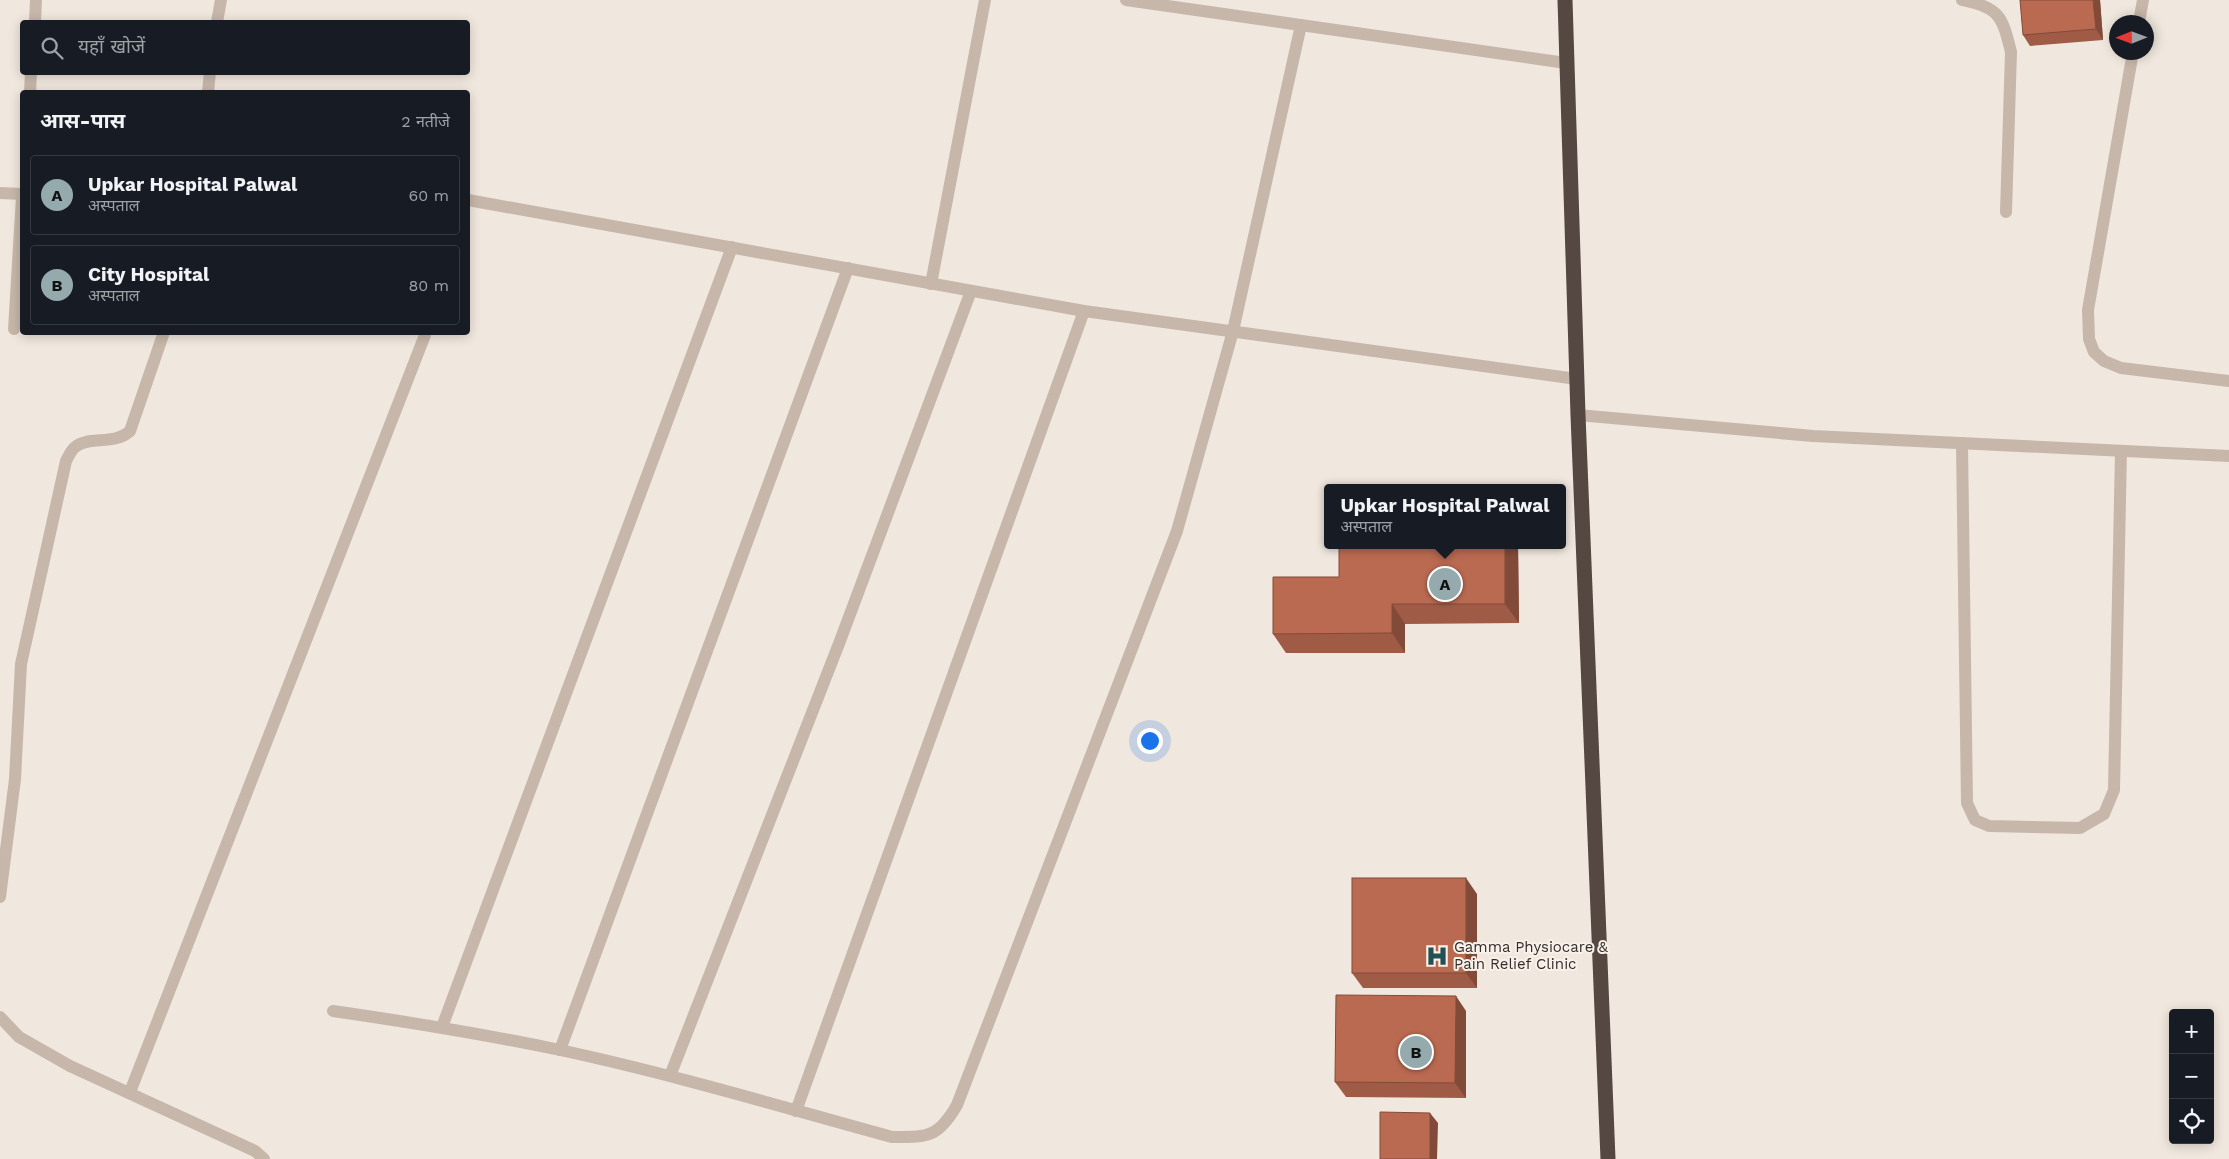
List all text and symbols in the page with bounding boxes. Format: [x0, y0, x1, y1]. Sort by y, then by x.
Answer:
north arrow [2109, 15, 2154, 60]
search box [20, 20, 470, 75]
icon: search [38, 34, 66, 62]
text: यहाँ खोजें [78, 35, 145, 58]
text: आस-पास [40, 108, 125, 133]
text: 2 नतीजे [401, 112, 450, 131]
text: Upkar Hospital Palwal [88, 173, 297, 196]
text: A [52, 186, 62, 205]
text: 60 m [409, 186, 449, 205]
text: अस्पताल [88, 196, 140, 215]
text: City Hospital [88, 263, 209, 286]
text: B [52, 276, 62, 295]
text: 80 m [408, 276, 449, 295]
text: अस्पताल [88, 286, 140, 305]
popup [1324, 484, 1566, 549]
text: Upkar Hospital Palwal [1340, 494, 1550, 517]
text: अस्पताल [1340, 517, 1392, 536]
pin: A [1429, 565, 1461, 603]
your location [1137, 728, 1163, 754]
place label: Gamma Physiocare & Pain Relief Clinic [1454, 938, 1608, 973]
hospital icon: Gamma Physiocare & Pain Relief Clinic [1424, 943, 1450, 969]
map controls [2169, 1009, 2214, 1144]
button: + [2169, 1009, 2214, 1054]
pin: B [1400, 1033, 1432, 1071]
button: − [2169, 1054, 2214, 1099]
button: locate [2169, 1099, 2214, 1144]

